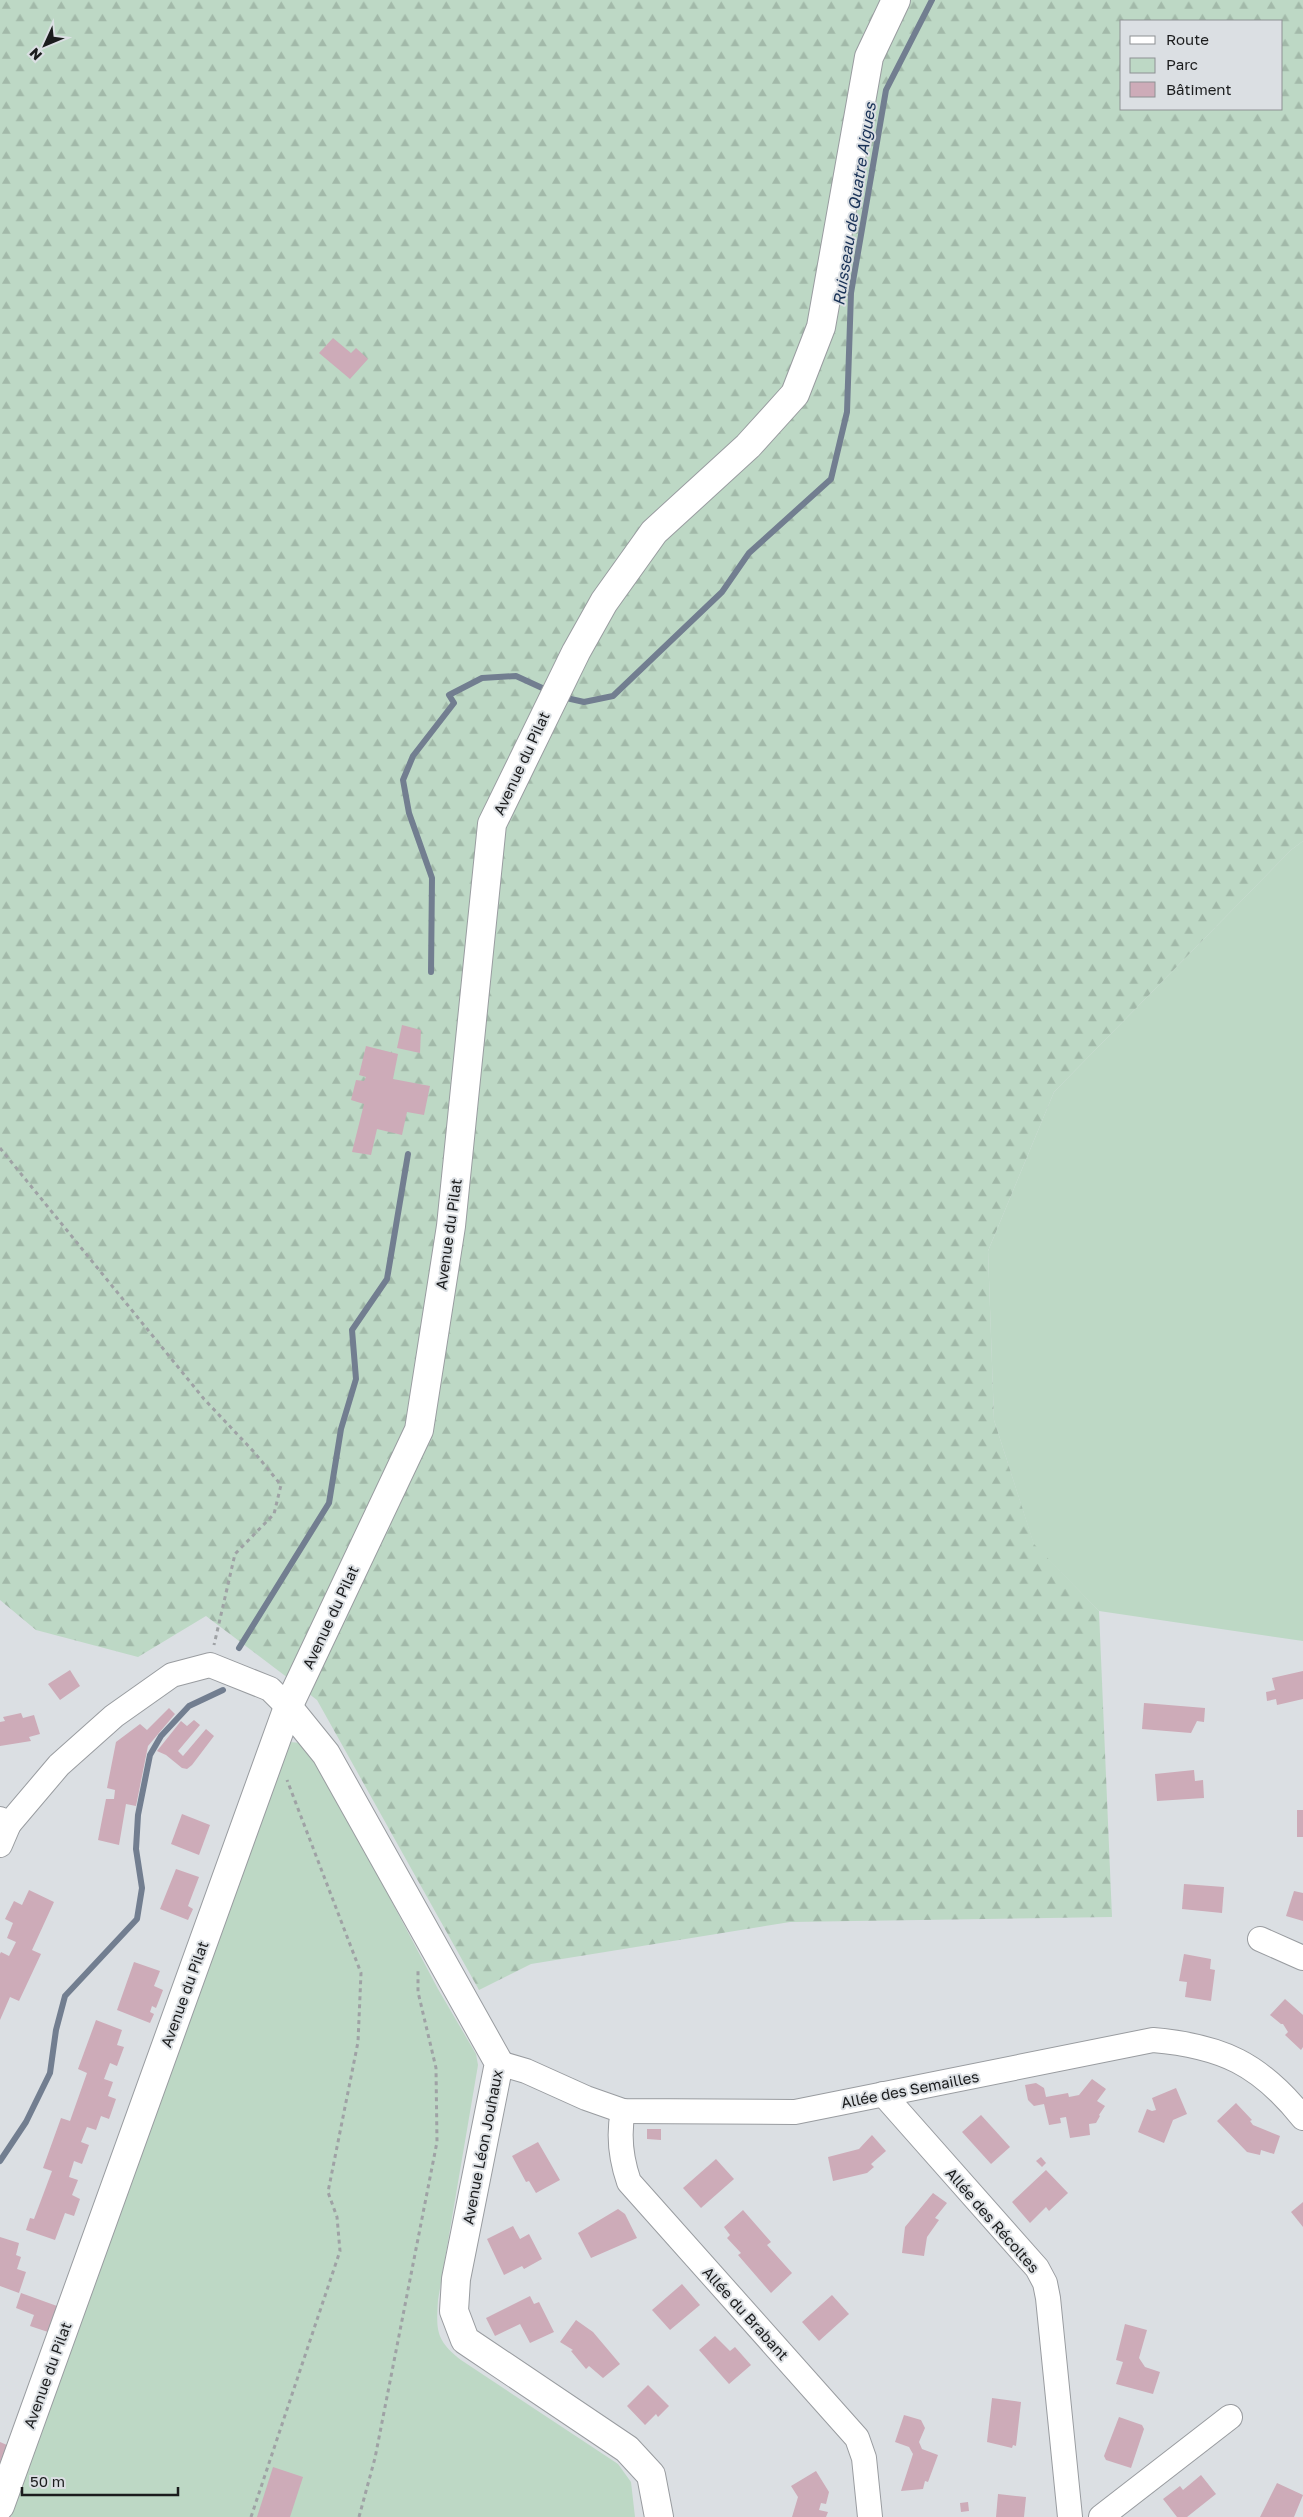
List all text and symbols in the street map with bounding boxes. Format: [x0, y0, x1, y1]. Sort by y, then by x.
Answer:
north arrow [20, 20, 70, 70]
legend [1120, 20, 1283, 110]
text: Route [1166, 30, 1209, 48]
text: N [25, 45, 45, 64]
text: Parc [1166, 55, 1198, 73]
text: Bâtiment [1166, 80, 1231, 98]
water label: Ruisseau de Quatre Aigues [828, 100, 880, 307]
street label: Avenue du Pilat [489, 709, 553, 817]
street label: Avenue du Pilat [431, 1177, 465, 1291]
street label: Avenue du Pilat [298, 1563, 362, 1671]
street label: Avenue du Pilat [156, 1938, 212, 2050]
street label: Allée des Semailles [839, 2067, 981, 2111]
street label: Avenue Léon Jouhaux [458, 2068, 506, 2226]
street label: Allée des Récoltes [943, 2164, 1043, 2276]
street label: Allée du Brabant [699, 2263, 793, 2363]
street label: Avenue du Pilat [19, 2319, 75, 2431]
scale bar [22, 2464, 179, 2496]
text: 50 m [30, 2472, 65, 2490]

